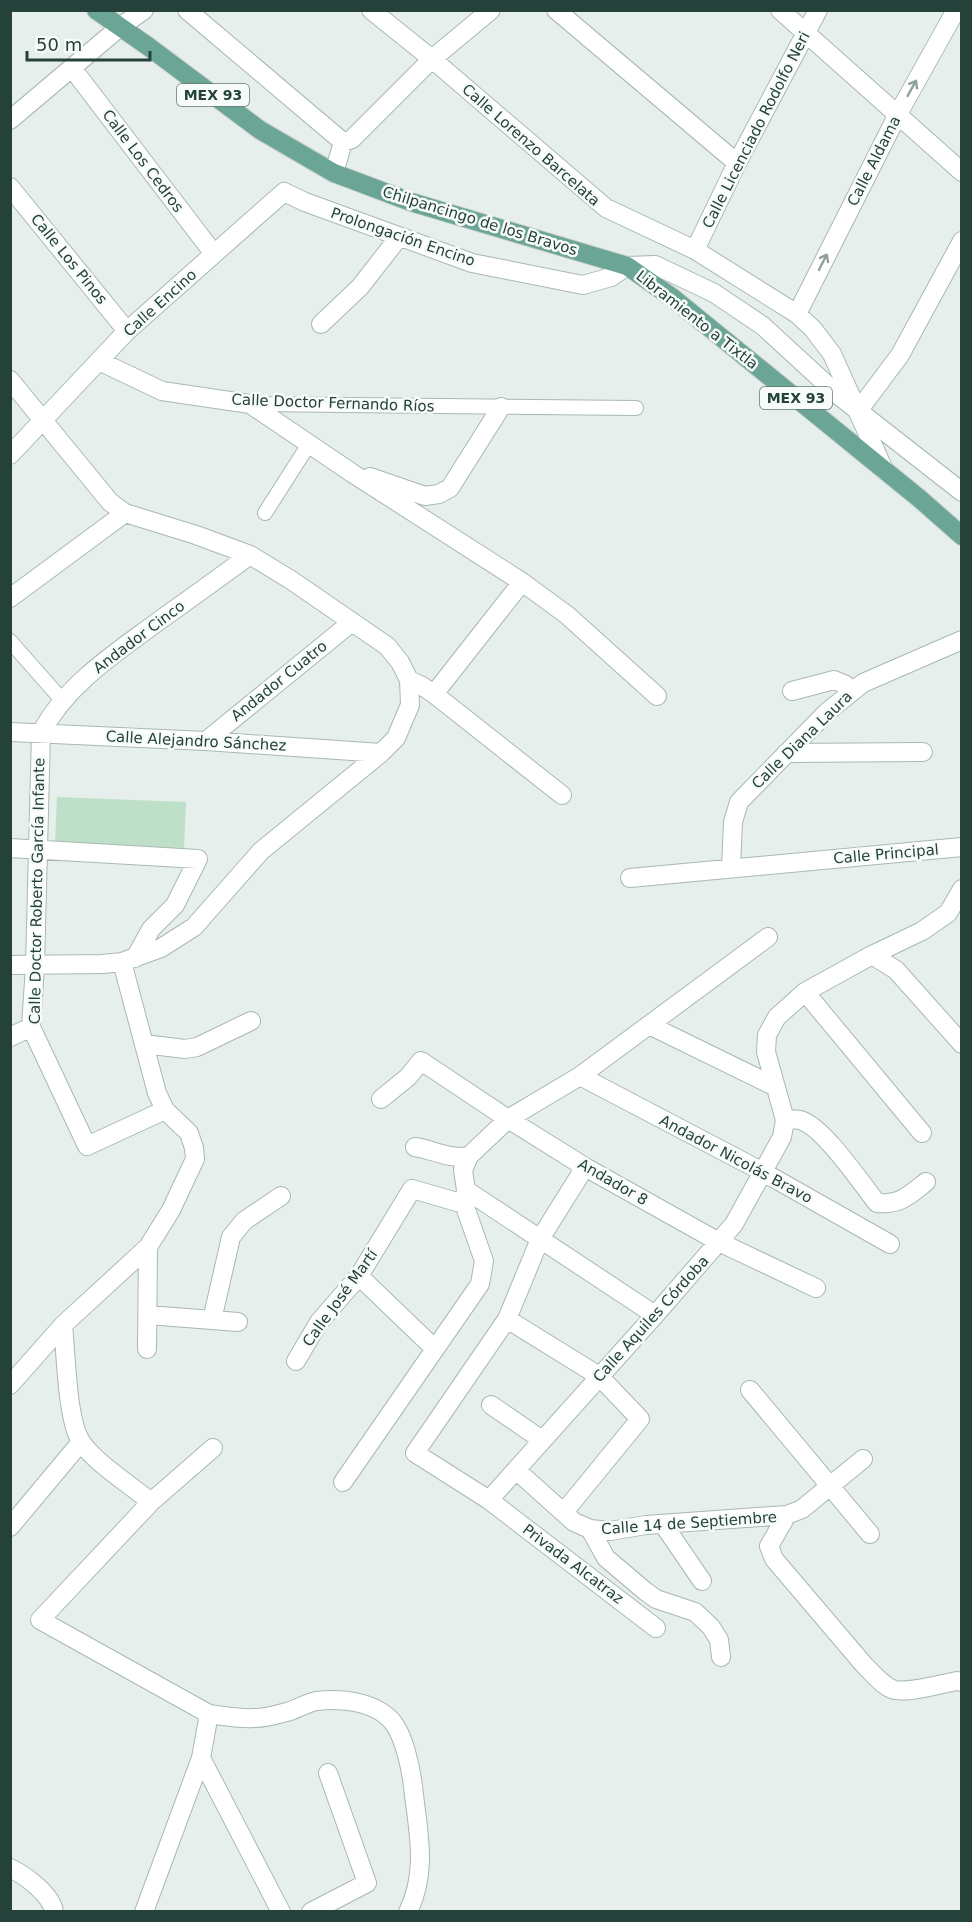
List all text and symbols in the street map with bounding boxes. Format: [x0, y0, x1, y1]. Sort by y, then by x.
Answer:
scale bar [27, 24, 150, 62]
street label: Calle Licenciado Rodolfo Neri [698, 29, 814, 231]
text: 50 m [36, 34, 82, 55]
street label: Calle Lorenzo Barcelata [458, 80, 604, 210]
one-way arrow [906, 80, 918, 97]
road number: MEX 93 [177, 84, 249, 106]
street label: Calle Los Cedros [99, 106, 188, 216]
street label: Calle Aldama [844, 113, 904, 209]
street label: Chilpancingo de los Bravos [380, 183, 580, 259]
street label: Prolongación Encino [329, 204, 477, 270]
street label: Calle Los Pinos [27, 210, 111, 308]
one-way arrow [818, 253, 830, 271]
street label: Calle Encino [120, 266, 200, 340]
street label: Libramiento a Tixtla [632, 267, 762, 373]
road number: MEX 93 [760, 387, 832, 409]
street label: Calle Doctor Fernando Ríos [231, 390, 435, 416]
street label: Andador Cinco [90, 597, 188, 677]
street label: Andador Cuatro [227, 637, 331, 725]
street label: Calle Diana Laura [748, 687, 856, 793]
street label: Calle Alejandro Sánchez [105, 727, 287, 755]
street label: Calle Doctor Roberto García Infante [26, 758, 48, 1024]
street label: Calle Principal [832, 840, 940, 868]
street label: Andador Nicolás Bravo [656, 1111, 816, 1207]
street label: Andador 8 [575, 1155, 651, 1209]
street label: Calle José Martí [299, 1245, 382, 1350]
street label: Calle Aquiles Córdoba [589, 1252, 713, 1386]
street label: Calle 14 de Septiembre [601, 1508, 777, 1538]
street label: Privada Alcatraz [519, 1520, 627, 1608]

